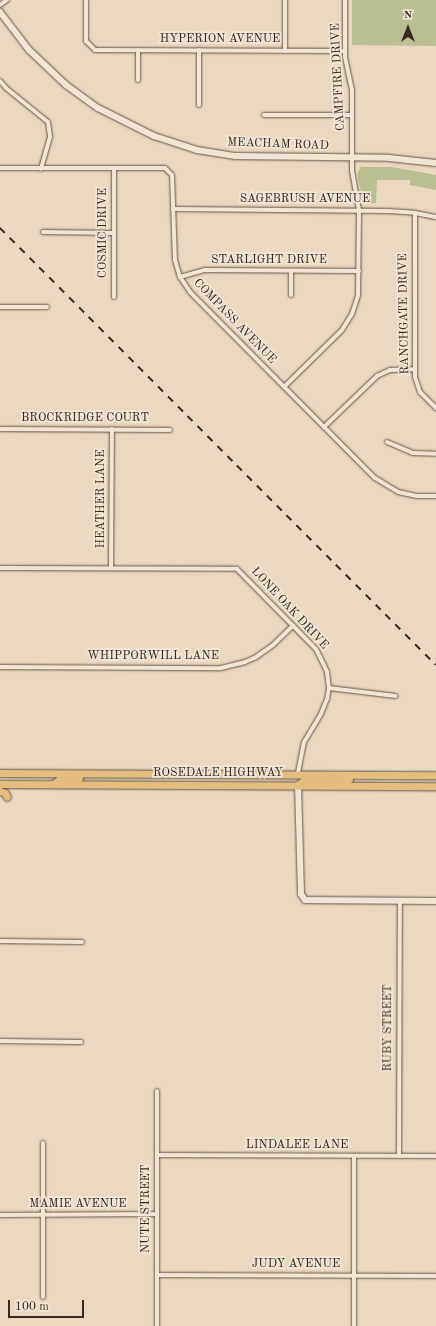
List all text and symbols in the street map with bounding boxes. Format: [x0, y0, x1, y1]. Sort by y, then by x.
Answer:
north arrow [388, 8, 428, 48]
text: N [404, 10, 412, 21]
street label: CAMPFIRE DRIVE [329, 23, 349, 131]
street label: HYPERION AVENUE [160, 33, 280, 47]
street label: MEACHAM ROAD [227, 136, 329, 154]
street label: COSMIC DRIVE [97, 188, 111, 278]
street label: SAGEBRUSH AVENUE [240, 193, 370, 207]
street label: RANCHGATE DRIVE [397, 253, 413, 375]
street label: STARLIGHT DRIVE [211, 254, 327, 268]
street label: COMPASS AVENUE [190, 276, 278, 368]
street label: BROCKRIDGE COURT [21, 412, 149, 426]
street label: HEATHER LANE [95, 450, 109, 548]
street label: LONE OAK DRIVE [247, 565, 331, 653]
street label: WHIPPORWILL LANE [87, 650, 219, 664]
street label: ROSEDALE HIGHWAY [153, 767, 283, 781]
street label: RUBY STREET [382, 984, 396, 1072]
street label: LINDALEE LANE [246, 1139, 348, 1153]
street label: NUTE STREET [140, 1165, 154, 1253]
street label: MAMIE AVENUE [29, 1198, 127, 1212]
street label: JUDY AVENUE [252, 1258, 340, 1272]
scale bar [10, 1292, 86, 1318]
text: 100 m [15, 1301, 49, 1313]

